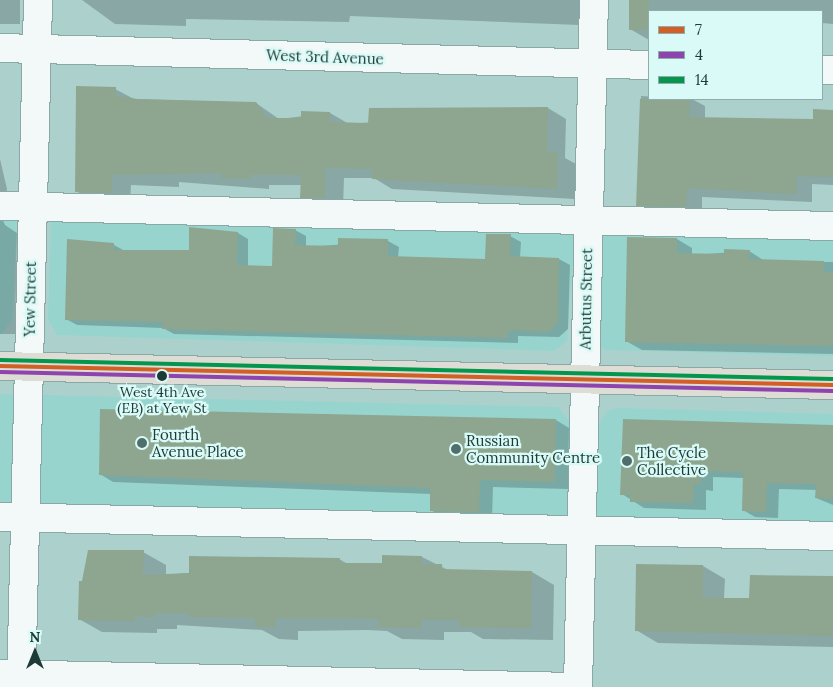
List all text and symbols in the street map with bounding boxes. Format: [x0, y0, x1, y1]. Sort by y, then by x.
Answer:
legend [648, 10, 823, 100]
text: 7 [695, 20, 702, 39]
text: 4 [695, 45, 703, 64]
street label: West 3rd Avenue [266, 46, 384, 68]
text: 14 [695, 70, 709, 89]
street label: Arbutus Street [576, 248, 596, 350]
street label: Yew Street [20, 261, 40, 337]
marker: West 4th Ave (EB) at Yew St [157, 371, 167, 381]
place label: West 4th Ave (EB) at Yew St [117, 384, 207, 417]
place label: Fourth Avenue Place [152, 425, 244, 460]
place label: Russian Community Centre [466, 431, 600, 466]
marker: Fourth Avenue Place [136, 437, 148, 449]
marker: Russian Community Centre [450, 443, 462, 455]
place label: The Cycle Collective [637, 443, 706, 478]
marker: The Cycle Collective [621, 455, 633, 467]
north arrow [10, 627, 60, 677]
text: N [30, 628, 40, 646]

